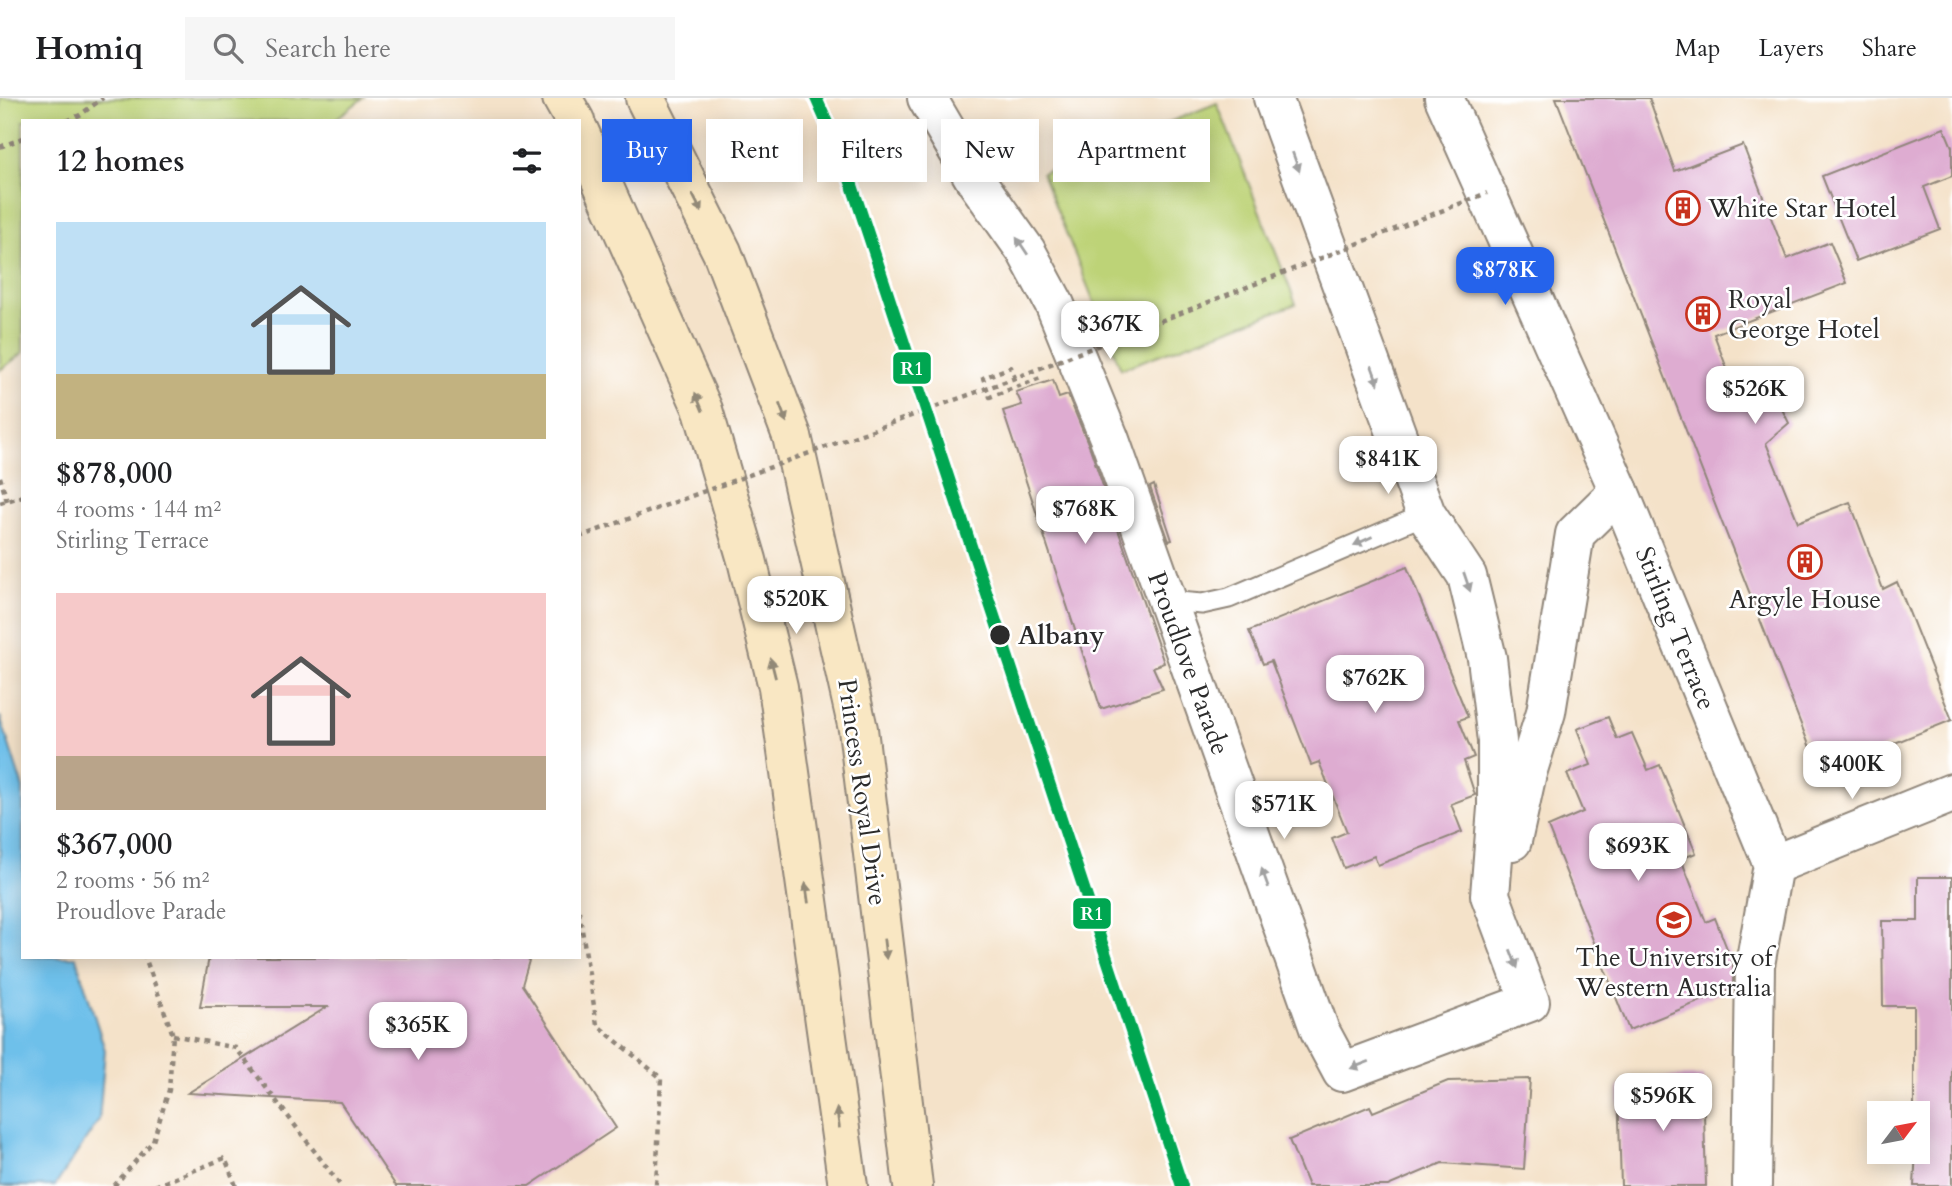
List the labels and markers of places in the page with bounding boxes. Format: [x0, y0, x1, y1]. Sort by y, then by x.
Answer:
building icon: White Star Hotel [1664, 189, 1702, 227]
place label: White Star Hotel [1707, 191, 1897, 226]
pin: $878K [1456, 248, 1554, 307]
place label: Royal George Hotel [1728, 282, 1880, 347]
building icon: Royal George Hotel [1684, 295, 1722, 333]
pin: $367K [1061, 302, 1159, 361]
pin: $526K [1706, 366, 1804, 426]
pin: $841K [1339, 436, 1437, 496]
pin: $768K [1036, 486, 1134, 546]
building icon: Argyle House [1786, 543, 1824, 581]
pin: $520K [747, 576, 845, 636]
place label: Argyle House [1729, 582, 1881, 617]
place label: Albany [1018, 618, 1105, 653]
marker: Albany [988, 623, 1012, 647]
pin: $762K [1326, 656, 1424, 715]
pin: $400K [1803, 742, 1901, 801]
pin: $571K [1235, 782, 1333, 841]
pin: $693K [1589, 824, 1687, 883]
school or university icon: The University of Western Australia [1655, 901, 1693, 939]
place label: The University of Western Australia [1575, 940, 1776, 1005]
pin: $365K [369, 1002, 467, 1062]
pin: $596K [1614, 1074, 1712, 1133]

